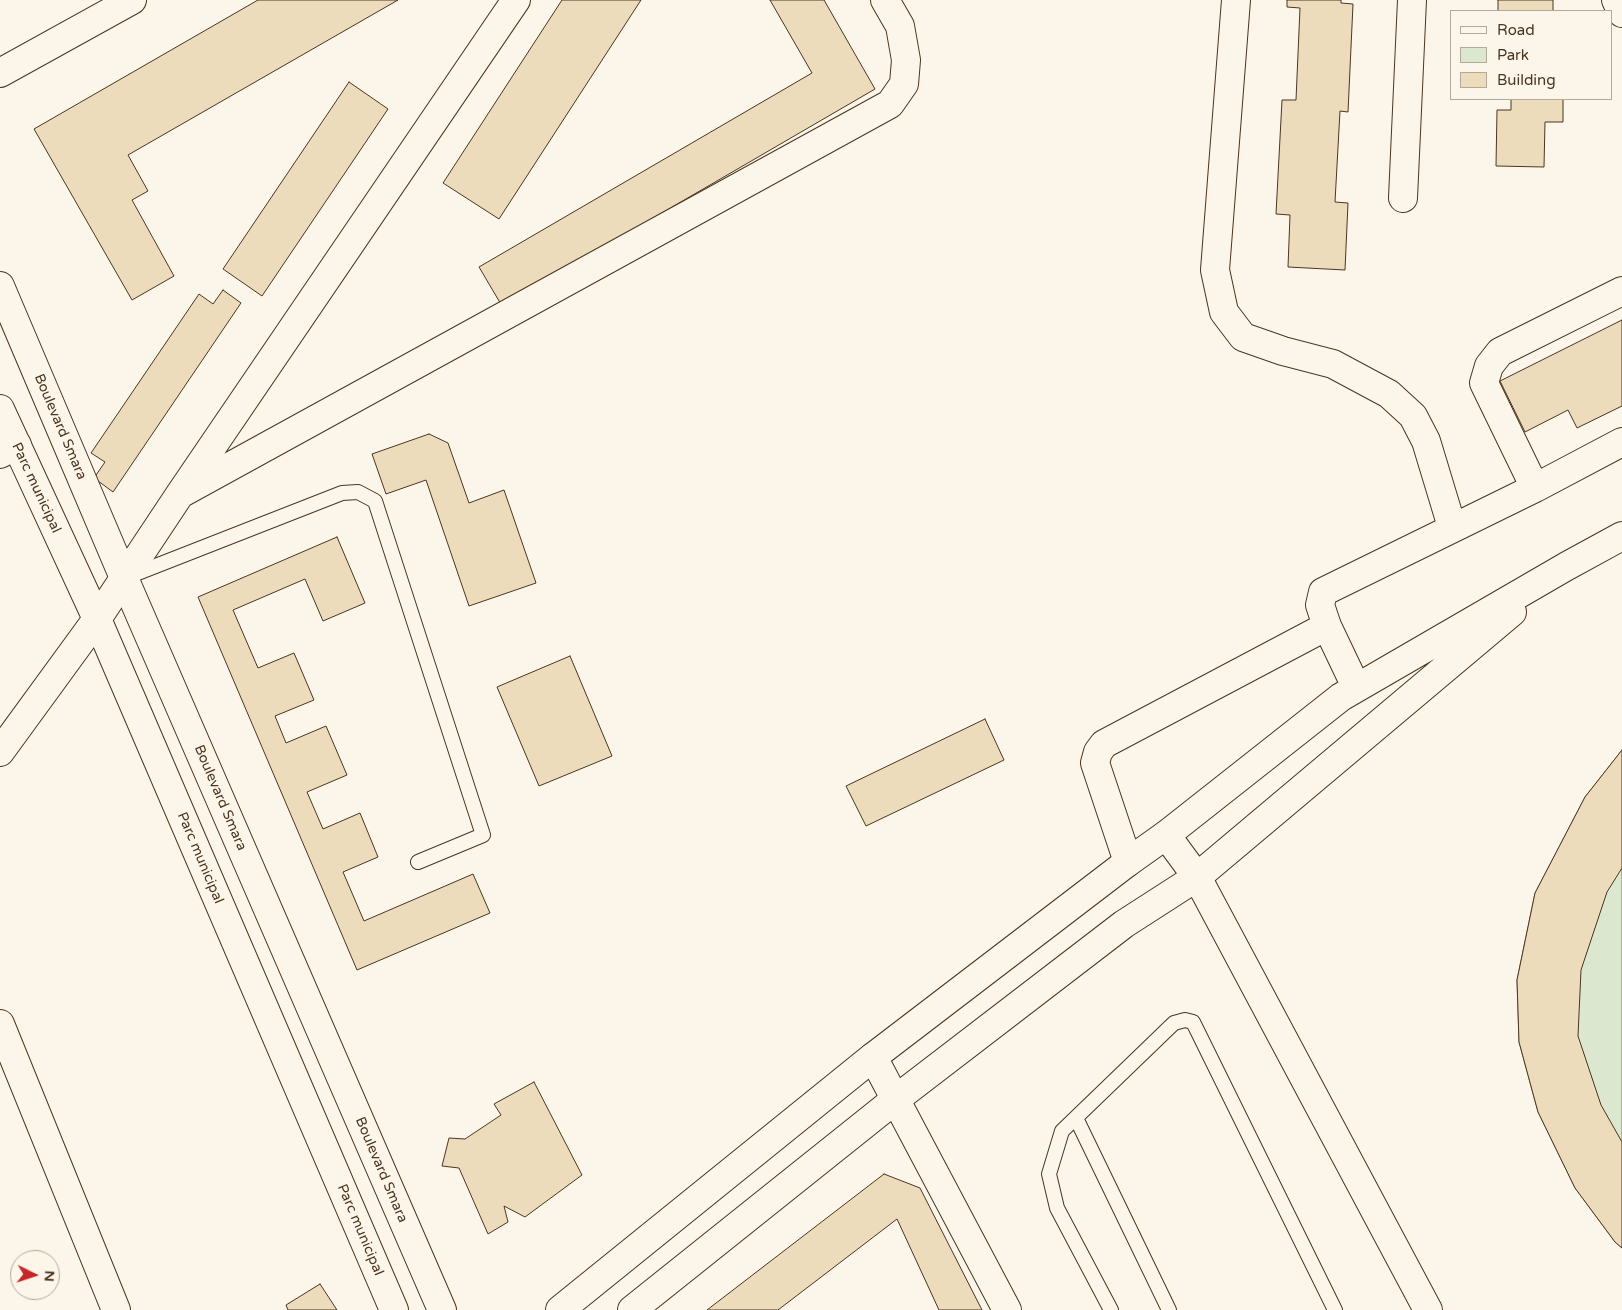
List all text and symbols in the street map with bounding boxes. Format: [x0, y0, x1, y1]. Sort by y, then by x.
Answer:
legend [1450, 10, 1612, 100]
text: Road [1497, 21, 1535, 39]
text: Park [1497, 46, 1529, 64]
text: Building [1497, 71, 1556, 89]
street label: Boulevard Smara [30, 372, 90, 482]
street label: Parc municipal [8, 440, 64, 536]
street label: Boulevard Smara [190, 743, 250, 853]
street label: Parc municipal [173, 810, 227, 906]
street label: Boulevard Smara [351, 1115, 411, 1225]
street label: Parc municipal [333, 1182, 387, 1278]
north arrow [10, 1250, 60, 1300]
text: N [41, 1270, 58, 1282]

